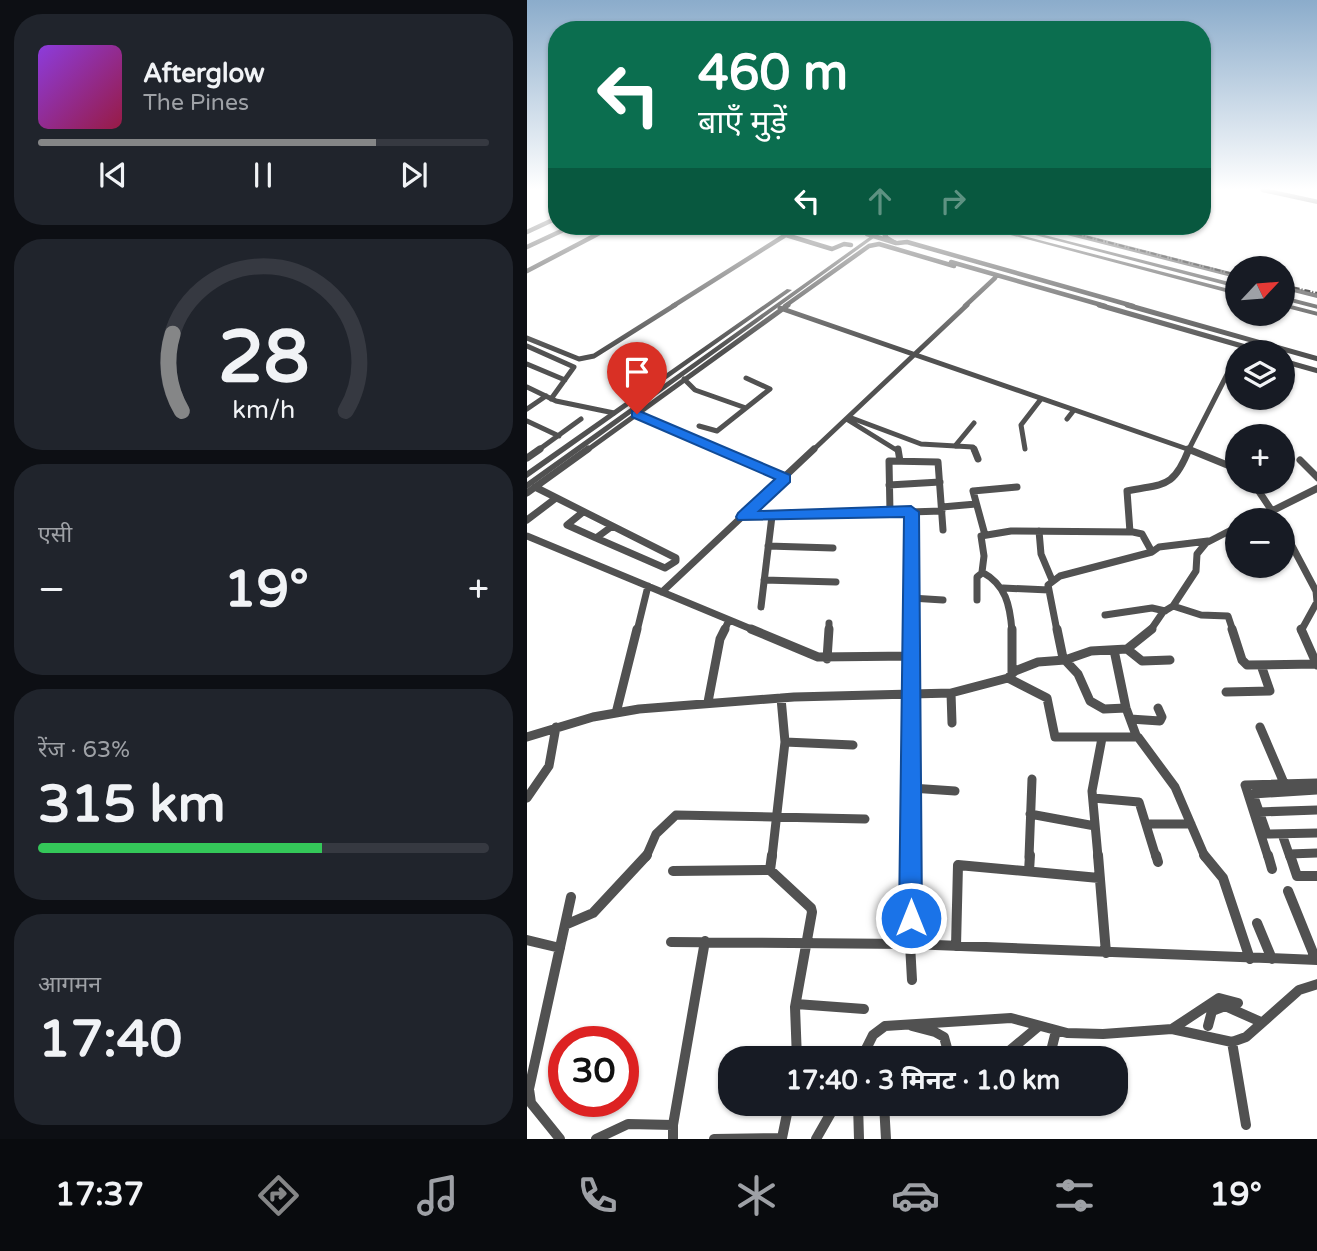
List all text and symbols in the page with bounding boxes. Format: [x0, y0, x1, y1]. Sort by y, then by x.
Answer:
text: 460 m [698, 44, 848, 103]
icon: left [583, 49, 674, 140]
text: Afterglow [143, 58, 265, 89]
text: The Pines [143, 89, 249, 117]
text: बाएँ मुड़ें [698, 104, 787, 142]
icon: previous [94, 156, 132, 194]
icon: pause [244, 156, 282, 194]
icon: next [395, 156, 433, 194]
icon: left [788, 182, 826, 220]
icon: ahead [861, 182, 899, 220]
icon: right [934, 182, 972, 220]
north arrow [1225, 256, 1295, 326]
map controls [1225, 256, 1295, 578]
text: 28 [218, 314, 309, 402]
button: layers [1225, 340, 1295, 410]
pin [607, 342, 667, 414]
icon: arrive [618, 353, 656, 391]
text: km/h [232, 394, 295, 424]
button: + [1225, 424, 1295, 494]
button: − [1225, 508, 1295, 578]
text: एसी [38, 521, 72, 549]
text: 19° [224, 558, 309, 621]
text: − [38, 567, 65, 613]
text: + [468, 567, 489, 613]
text: रेंज · 63% [38, 736, 130, 764]
text: 315 km [38, 773, 226, 836]
position arrow [874, 881, 948, 955]
text: आगमन [38, 971, 101, 999]
text: 17:40 [38, 1008, 182, 1071]
speed limit sign: 30 [548, 1026, 639, 1117]
text: 17:40 · 3 मिनट · 1.0 km [786, 1065, 1060, 1096]
icon: directions [254, 1171, 303, 1220]
icon: music [413, 1171, 462, 1220]
icon: phone [573, 1171, 622, 1220]
icon: climate [732, 1171, 781, 1220]
icon: car [891, 1171, 940, 1220]
icon: filters [1050, 1171, 1099, 1220]
text: 17:37 [55, 1176, 144, 1214]
text: 19° [1209, 1176, 1262, 1214]

